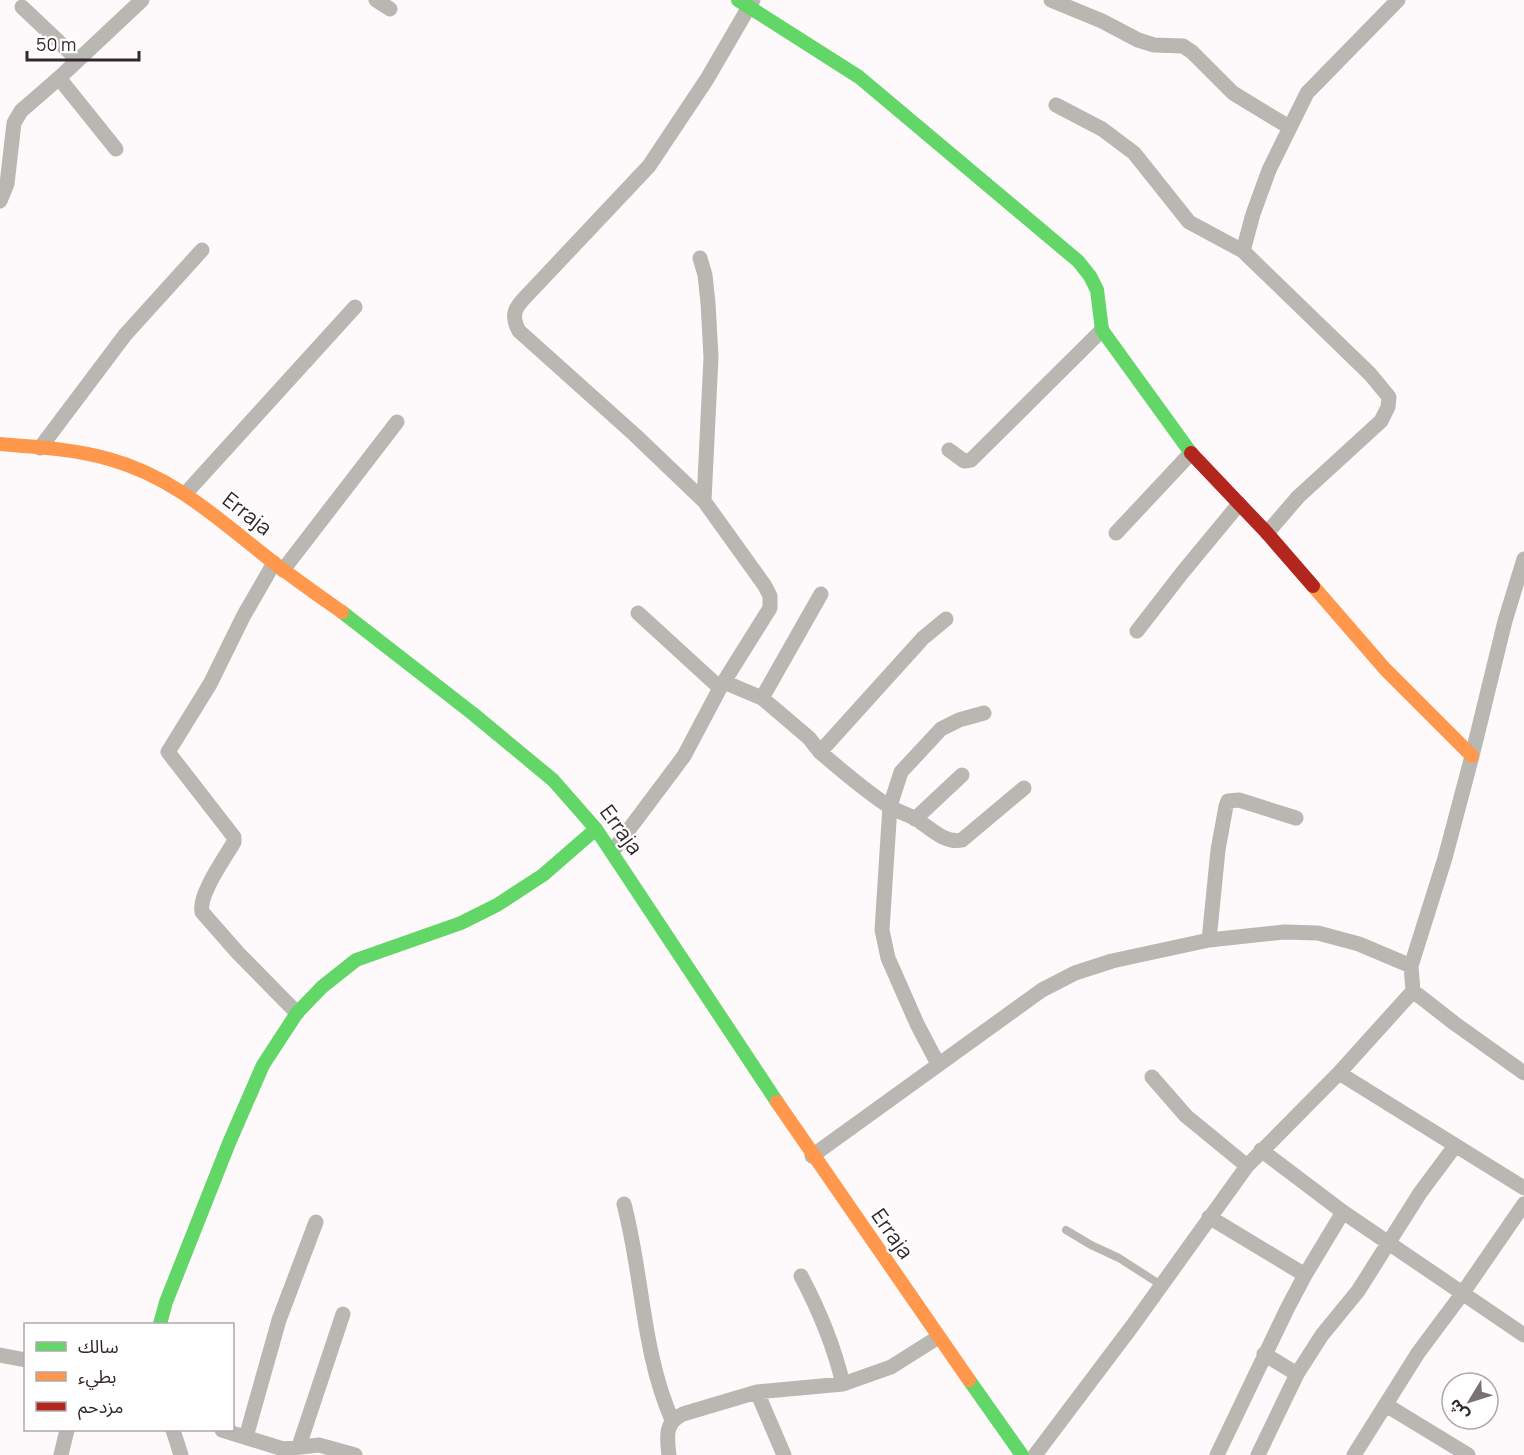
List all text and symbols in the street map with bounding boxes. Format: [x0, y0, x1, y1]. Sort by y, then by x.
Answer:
scale bar [27, 24, 140, 62]
text: 50 m [36, 32, 76, 56]
street label: Erraja [217, 485, 278, 541]
street label: Erraja [594, 799, 649, 860]
street label: Erraja [865, 1203, 920, 1264]
legend [24, 1323, 234, 1431]
text: سالك [78, 1334, 119, 1358]
text: بطيء [78, 1364, 116, 1390]
north arrow [1440, 1371, 1500, 1431]
text: مزدحم [78, 1394, 123, 1420]
text: ش [1443, 1395, 1474, 1426]

